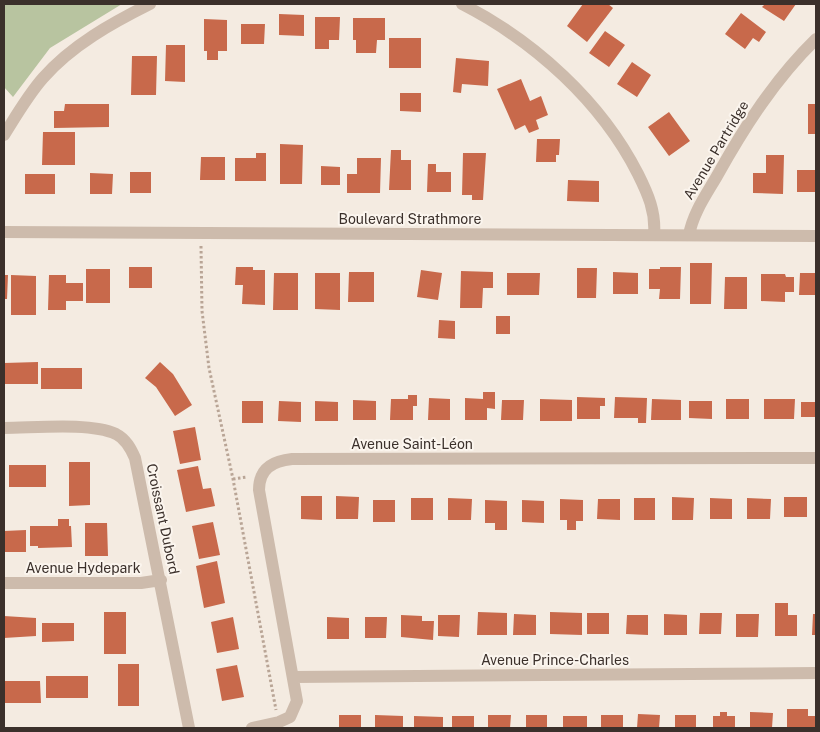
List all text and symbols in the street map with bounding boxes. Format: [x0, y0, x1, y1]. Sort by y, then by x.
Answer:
street label: Avenue Partridge [680, 98, 752, 202]
street label: Boulevard Strathmore [338, 211, 482, 227]
street label: Avenue Saint-Léon [351, 436, 473, 452]
street label: Croissant Dubord [143, 462, 183, 576]
street label: Avenue Hydepark [25, 560, 141, 576]
street label: Avenue Prince-Charles [481, 652, 629, 668]

